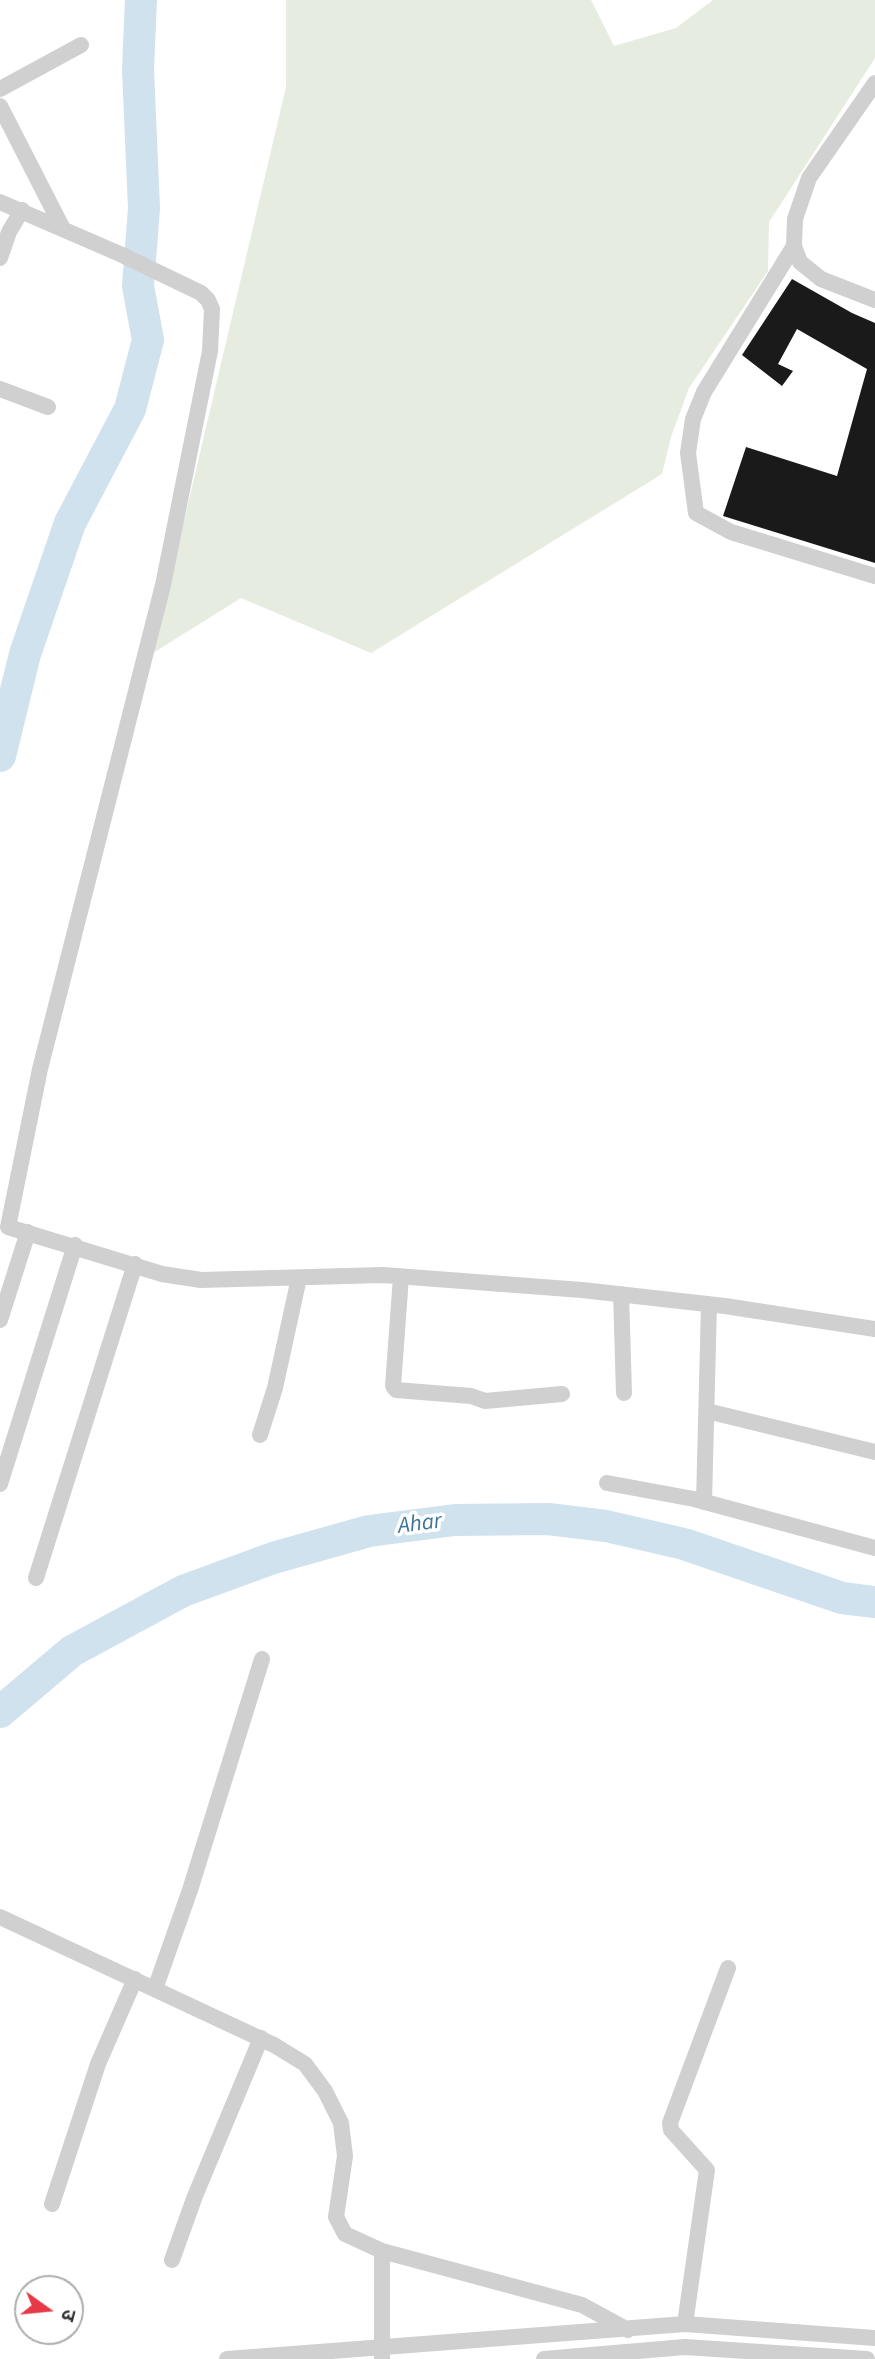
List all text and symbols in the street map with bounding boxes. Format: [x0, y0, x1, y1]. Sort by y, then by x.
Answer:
water label: Ahar [397, 1509, 443, 1541]
north arrow [14, 2275, 84, 2345]
text: उ [53, 2306, 82, 2324]

